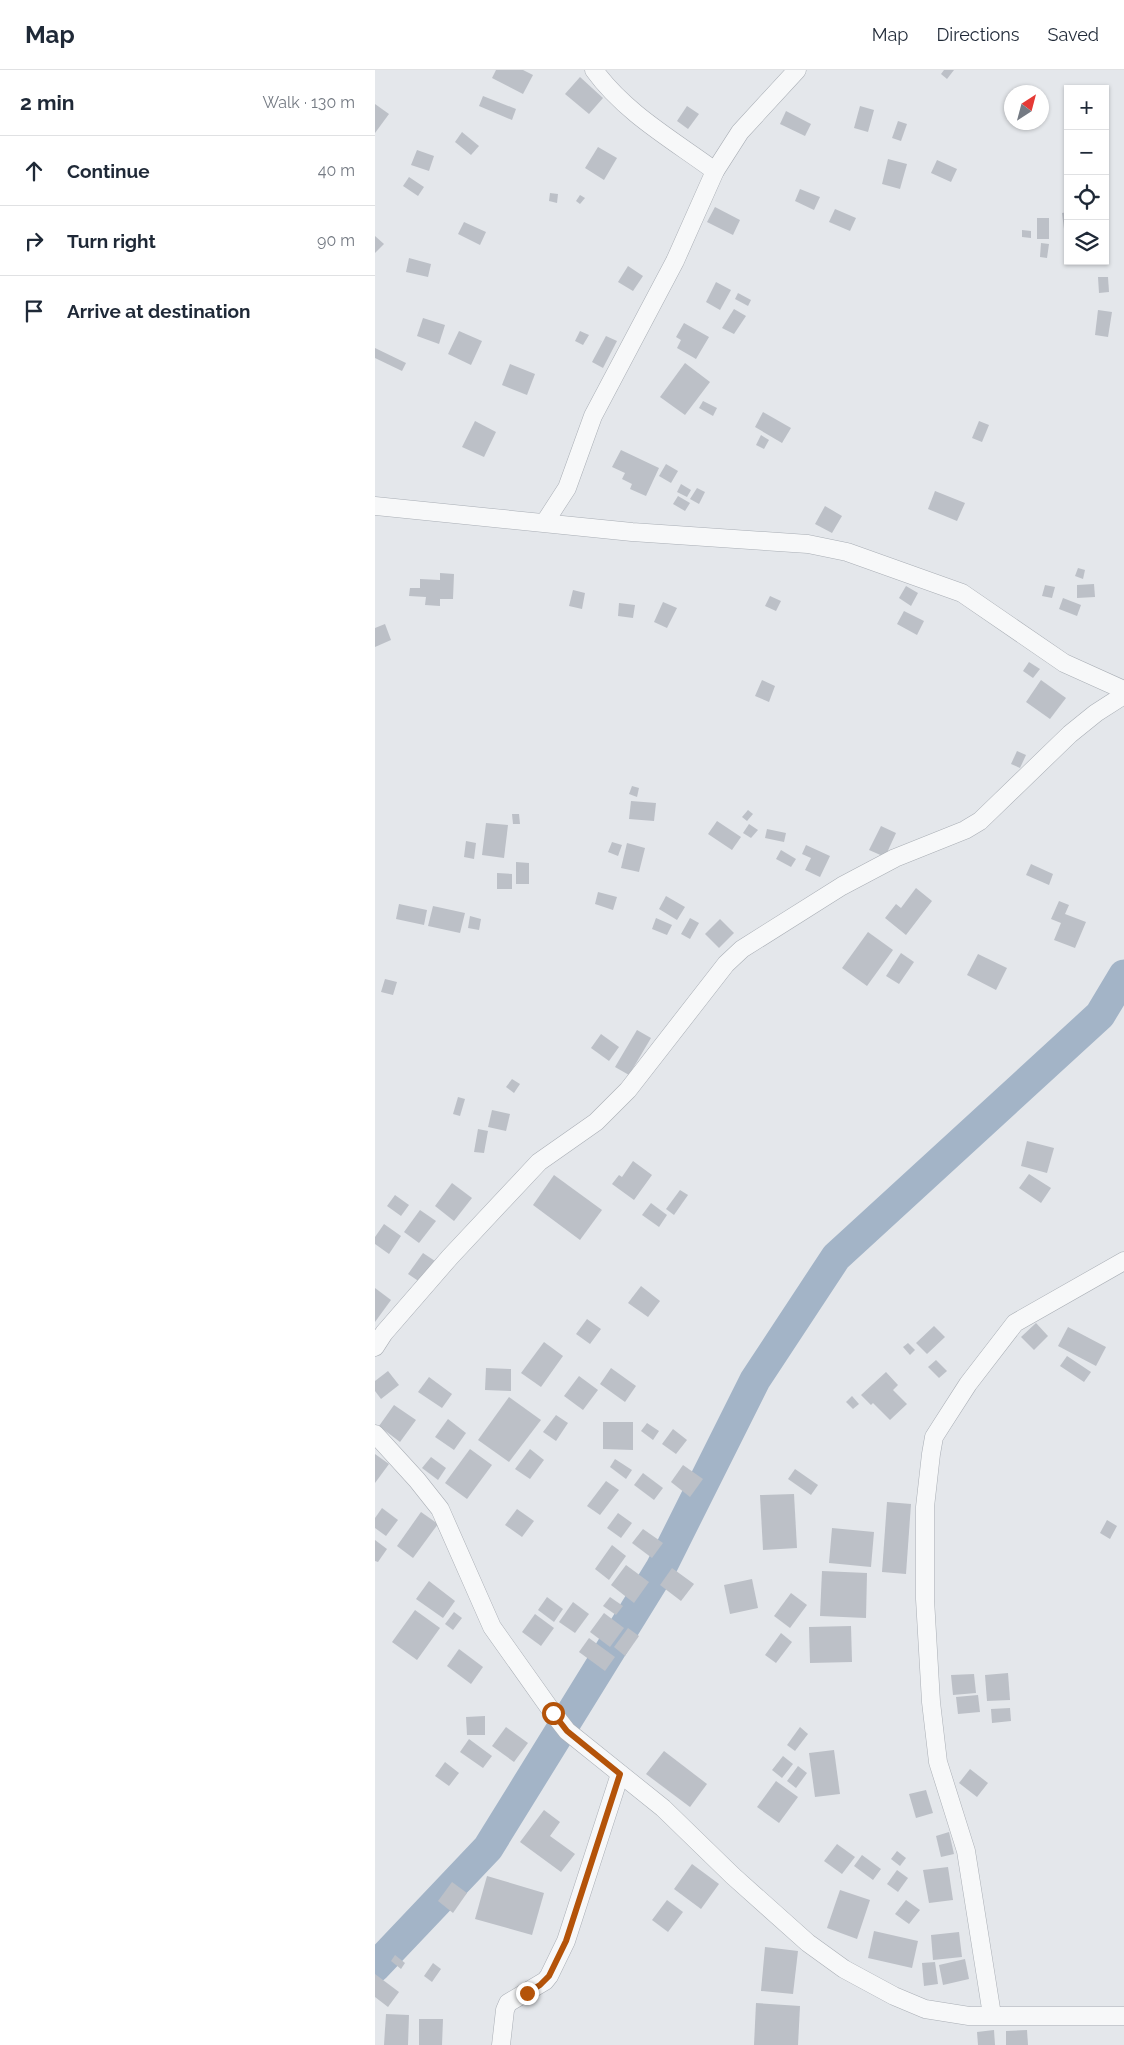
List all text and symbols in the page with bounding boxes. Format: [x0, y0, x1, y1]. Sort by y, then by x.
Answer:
text: Map [25, 20, 75, 49]
text: Map [872, 24, 908, 45]
text: Directions [936, 24, 1020, 45]
text: Saved [1048, 24, 1099, 45]
north arrow [1004, 85, 1049, 130]
map controls [1064, 85, 1109, 265]
button: + [1064, 85, 1109, 130]
text: 2 min [20, 90, 74, 115]
text: Walk · 130 m [262, 93, 355, 112]
button: − [1064, 130, 1109, 175]
icon: ahead [20, 157, 48, 185]
text: Continue [67, 160, 150, 182]
text: 40 m [318, 161, 355, 180]
button: locate [1064, 175, 1109, 220]
button: layers [1064, 220, 1109, 265]
icon: right [20, 227, 48, 255]
text: Turn right [67, 230, 156, 252]
text: 90 m [317, 231, 355, 250]
icon: arrive [20, 297, 48, 325]
text: Arrive at destination [67, 300, 251, 322]
route start [542, 1702, 565, 1725]
route end [516, 1982, 539, 2005]

